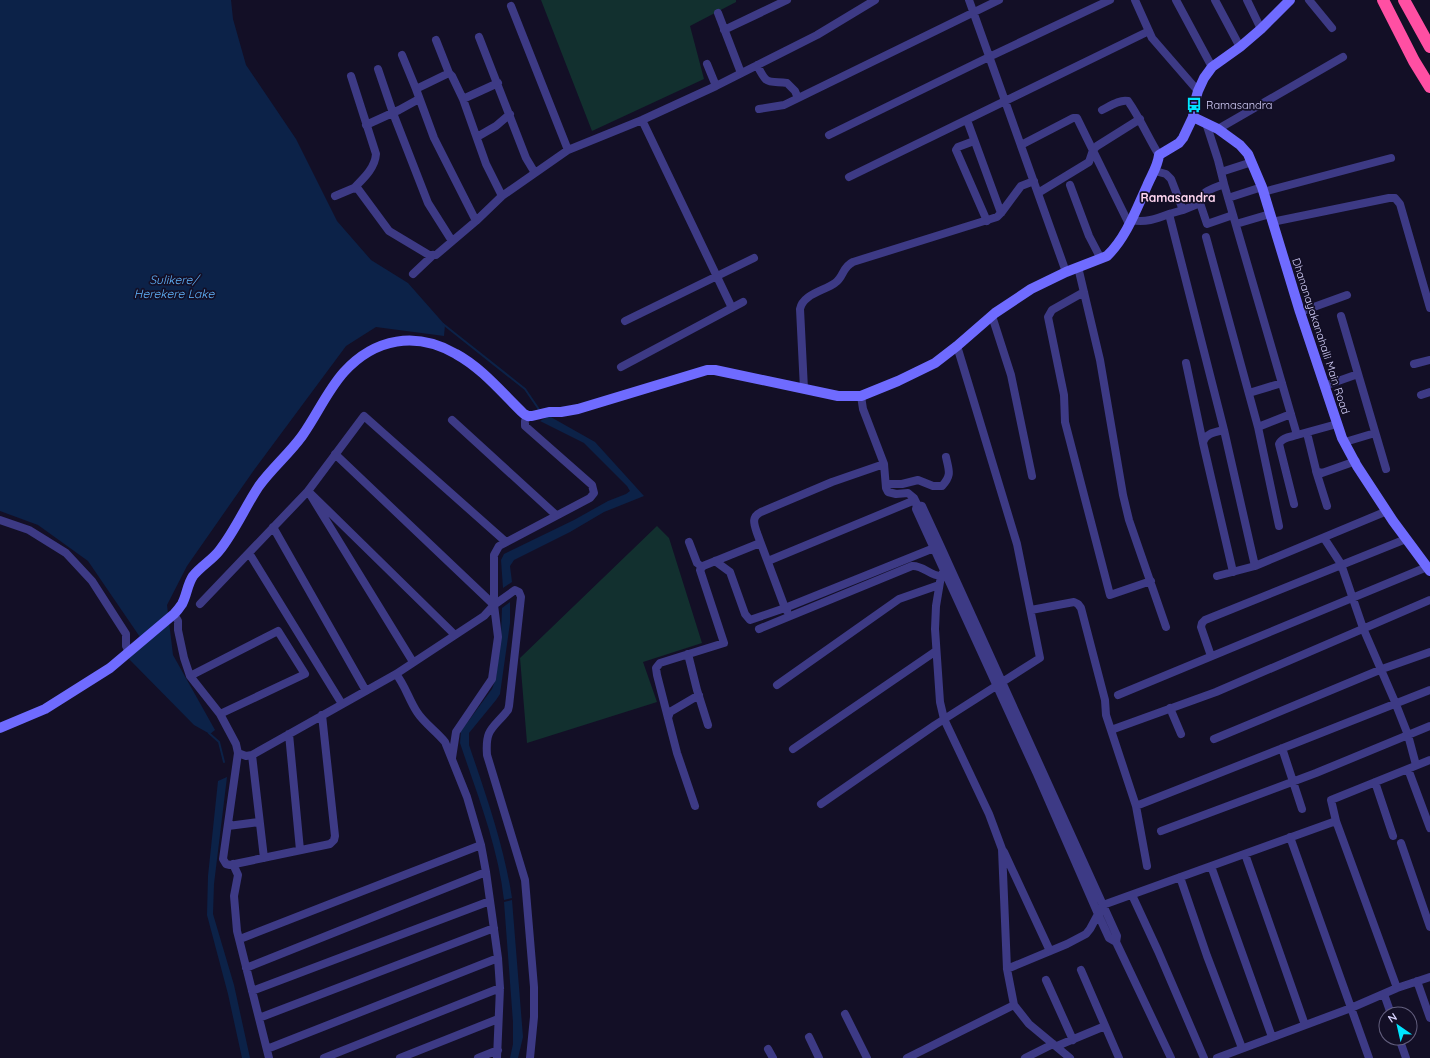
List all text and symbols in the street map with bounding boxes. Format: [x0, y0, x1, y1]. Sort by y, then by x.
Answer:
bus stop icon: Ramasandra [1185, 96, 1203, 114]
place label: Ramasandra [1206, 98, 1272, 112]
district label: Ramasandra [1140, 190, 1216, 205]
street label: Dhananayakanahalli Main Road [1289, 256, 1353, 416]
water label: Sulikere/ Herekere Lake [134, 272, 215, 301]
north arrow [1378, 1006, 1418, 1046]
text: N [1385, 1010, 1400, 1026]

